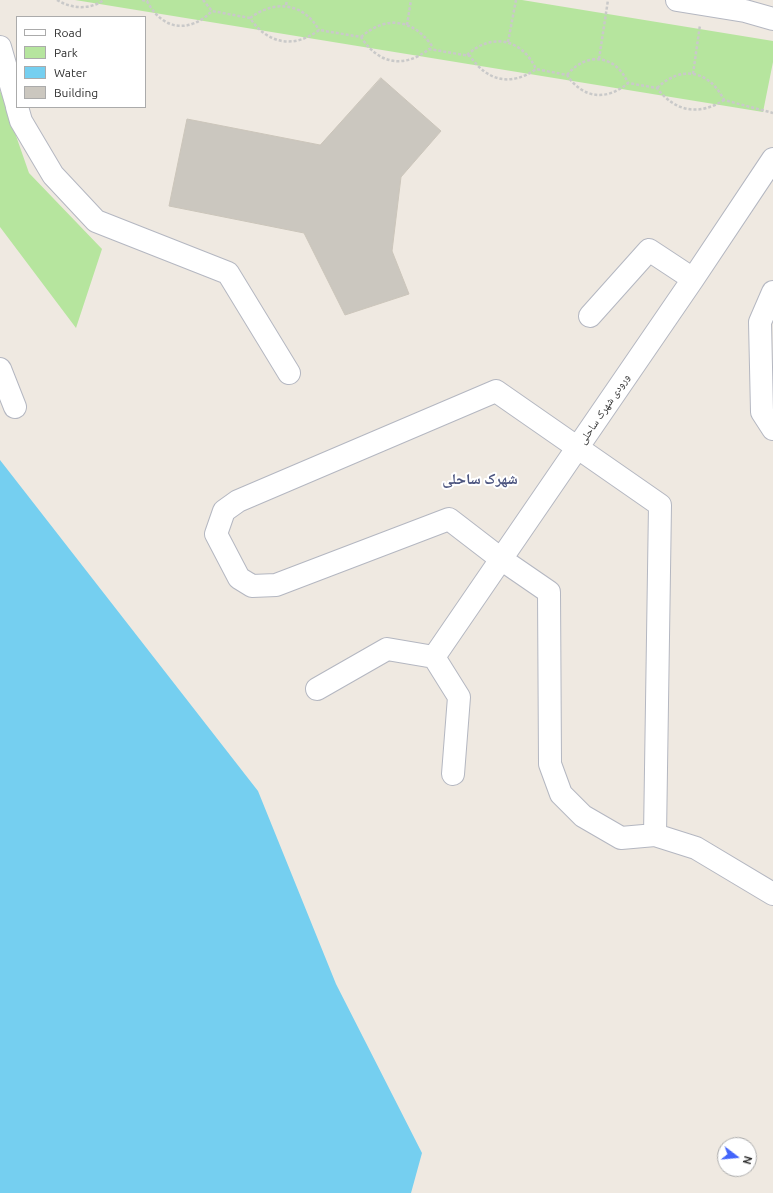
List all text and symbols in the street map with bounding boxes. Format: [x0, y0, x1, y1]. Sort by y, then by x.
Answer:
legend [16, 16, 146, 108]
text: Road [54, 26, 82, 39]
text: Park [54, 46, 78, 59]
text: Water [54, 66, 87, 79]
text: Building [54, 86, 98, 99]
street label: ورودی شهرک ساحلی [576, 371, 632, 447]
district label: شهرک ساحلی [442, 470, 518, 488]
north arrow [717, 1137, 757, 1177]
text: N [741, 1154, 754, 1166]

